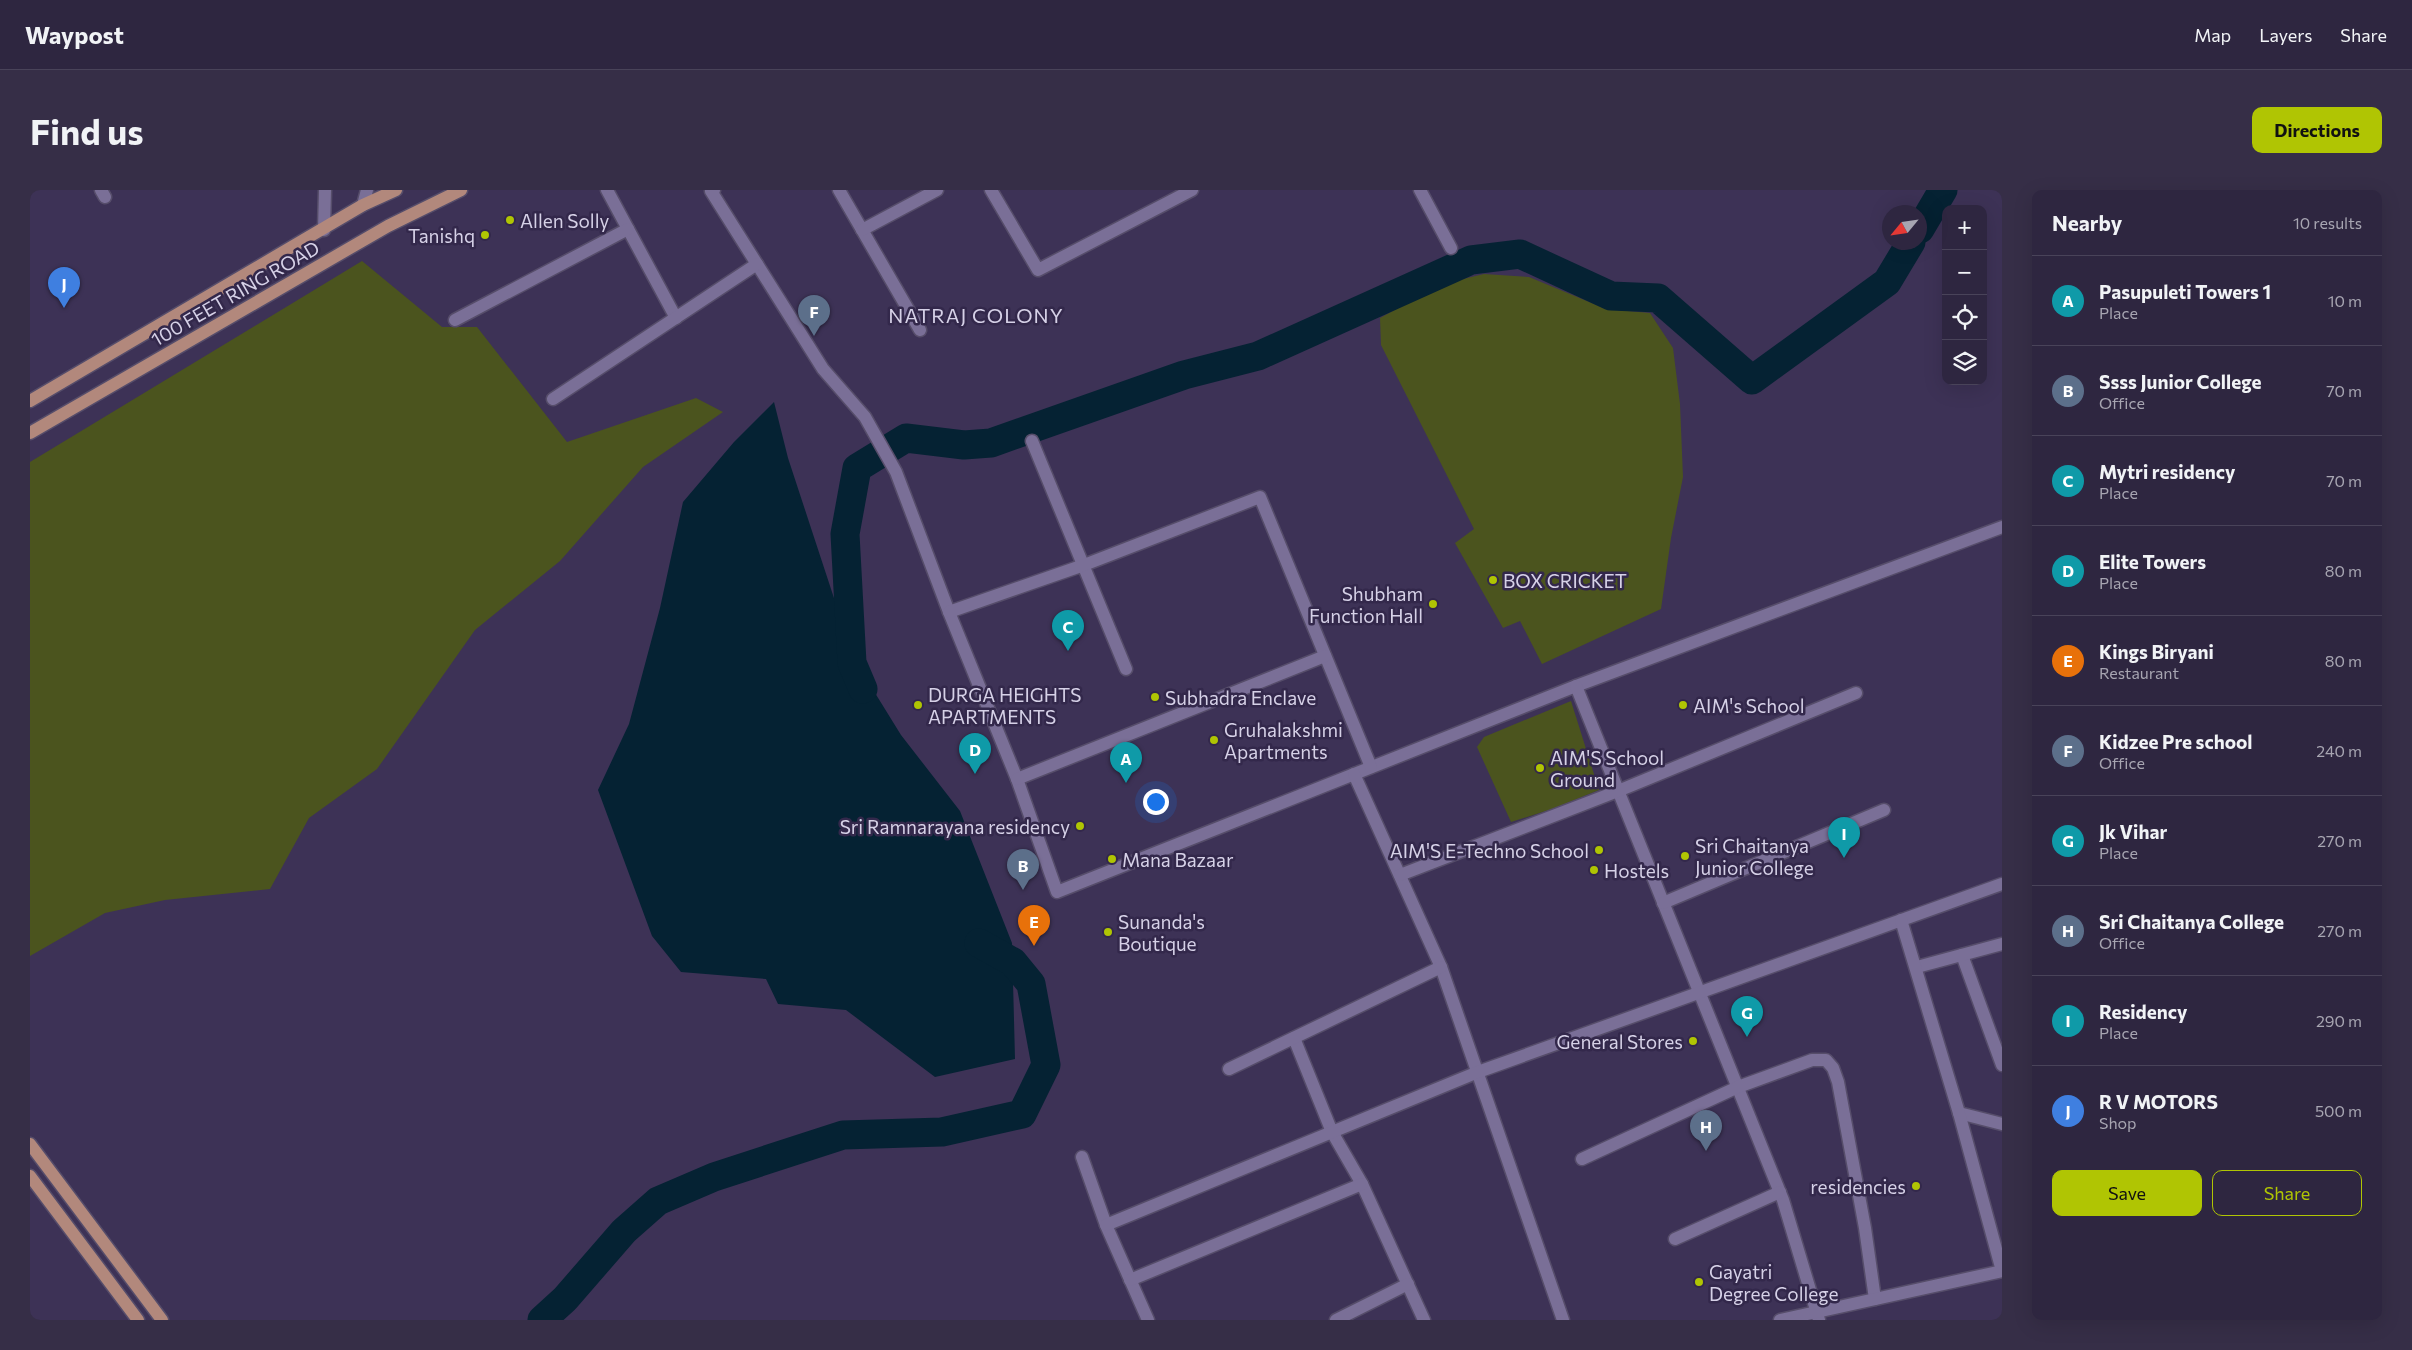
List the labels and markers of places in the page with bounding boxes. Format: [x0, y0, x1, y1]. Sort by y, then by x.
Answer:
place label: Allen Solly [520, 209, 609, 232]
marker: Allen Solly [504, 214, 516, 226]
place label: Tanishq [408, 224, 475, 247]
marker: Tanishq [479, 229, 491, 241]
pin: J [48, 267, 80, 308]
pin: F [798, 295, 830, 336]
place label: BOX CRICKET [1503, 569, 1627, 592]
marker: BOX CRICKET [1487, 574, 1499, 586]
place label: Shubham Function Hall [1309, 582, 1423, 627]
marker: Shubham Function Hall [1427, 598, 1439, 610]
pin: C [1052, 610, 1084, 651]
place label: DURGA HEIGHTS APARTMENTS [928, 683, 1081, 728]
place label: Subhadra Enclave [1165, 686, 1316, 709]
marker: Subhadra Enclave [1149, 691, 1161, 703]
place label: AIM's School [1693, 694, 1805, 717]
marker: DURGA HEIGHTS APARTMENTS [912, 699, 924, 711]
marker: AIM's School [1677, 699, 1689, 711]
place label: Gruhalakshmi Apartments [1224, 718, 1343, 763]
pin: D [959, 733, 991, 774]
marker: Gruhalakshmi Apartments [1208, 734, 1220, 746]
pin: A [1110, 742, 1142, 783]
place label: AIM'S School Ground [1550, 746, 1664, 791]
marker: AIM'S School Ground [1534, 762, 1546, 774]
place label: Sri Ramnarayana residency [840, 815, 1070, 838]
pin: I [1828, 817, 1860, 858]
marker: Sri Ramnarayana residency [1074, 820, 1086, 832]
place label: Sri Chaitanya Junior College [1695, 834, 1814, 879]
place label: AIM'S E-Techno School [1390, 839, 1589, 862]
marker: AIM'S E-Techno School [1593, 844, 1605, 856]
place label: Mana Bazaar [1122, 848, 1234, 871]
pin: B [1007, 849, 1039, 890]
marker: Sri Chaitanya Junior College [1679, 850, 1691, 862]
marker: Mana Bazaar [1106, 853, 1118, 865]
place label: Hostels [1604, 859, 1669, 882]
marker: Hostels [1588, 864, 1600, 876]
pin: E [1018, 905, 1050, 946]
place label: Sunanda's Boutique [1118, 910, 1205, 955]
marker: Sunanda's Boutique [1102, 926, 1114, 938]
pin: G [1731, 996, 1763, 1037]
place label: General Stores [1556, 1030, 1683, 1053]
marker: General Stores [1687, 1035, 1699, 1047]
pin: H [1690, 1110, 1722, 1151]
place label: residencies [1810, 1175, 1906, 1198]
marker: residencies [1910, 1180, 1922, 1192]
place label: Gayatri Degree College [1709, 1260, 1838, 1305]
marker: Gayatri Degree College [1693, 1276, 1705, 1288]

